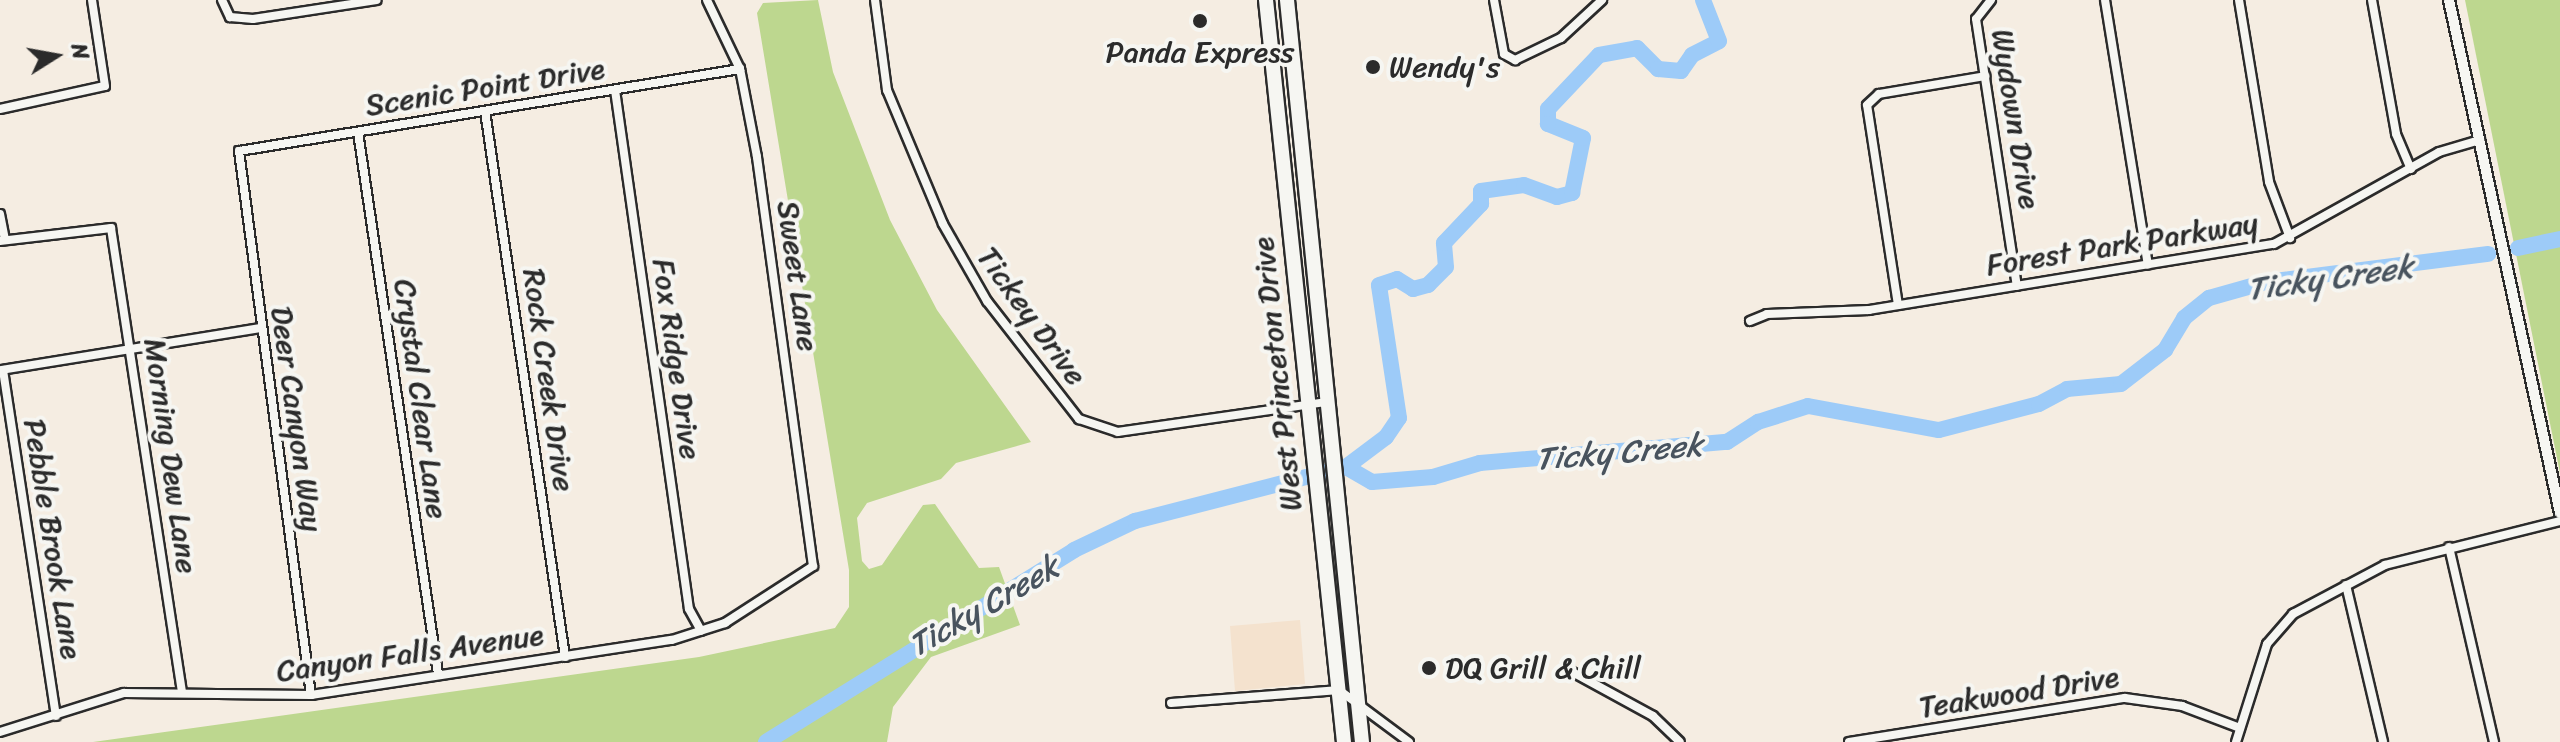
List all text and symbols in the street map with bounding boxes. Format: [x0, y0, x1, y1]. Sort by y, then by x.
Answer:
marker: Panda Express [1191, 12, 1209, 30]
north arrow [16, 16, 96, 96]
street label: Wydown Drive [1984, 26, 2048, 212]
place label: Panda Express [1104, 34, 1296, 70]
text: N [59, 40, 101, 63]
place label: Wendy's [1389, 49, 1500, 85]
street label: Scenic Point Drive [362, 50, 608, 124]
marker: Wendy's [1364, 58, 1382, 76]
street label: Sweet Lane [770, 198, 826, 354]
street label: Forest Park Parkway [1983, 205, 2261, 283]
street label: West Princeton Drive [1245, 234, 1309, 514]
street label: Tickey Drive [970, 240, 1094, 392]
water label: Ticky Creek [2245, 248, 2415, 310]
street label: Fox Ridge Drive [645, 256, 709, 462]
street label: Rock Creek Drive [515, 266, 583, 494]
street label: Crystal Clear Lane [386, 277, 456, 521]
street label: Deer Canyon Way [263, 304, 331, 534]
street label: Morning Dew Lane [137, 336, 205, 576]
street label: Pebble Brook Lane [16, 416, 90, 662]
water label: Ticky Creek [1534, 427, 1704, 479]
water label: Ticky Creek [902, 549, 1066, 665]
street label: Canyon Falls Avenue [274, 616, 546, 690]
place label: DQ Grill & Chill [1445, 650, 1641, 686]
street label: Teakwood Drive [1916, 658, 2122, 726]
marker: DQ Grill & Chill [1420, 659, 1438, 677]

